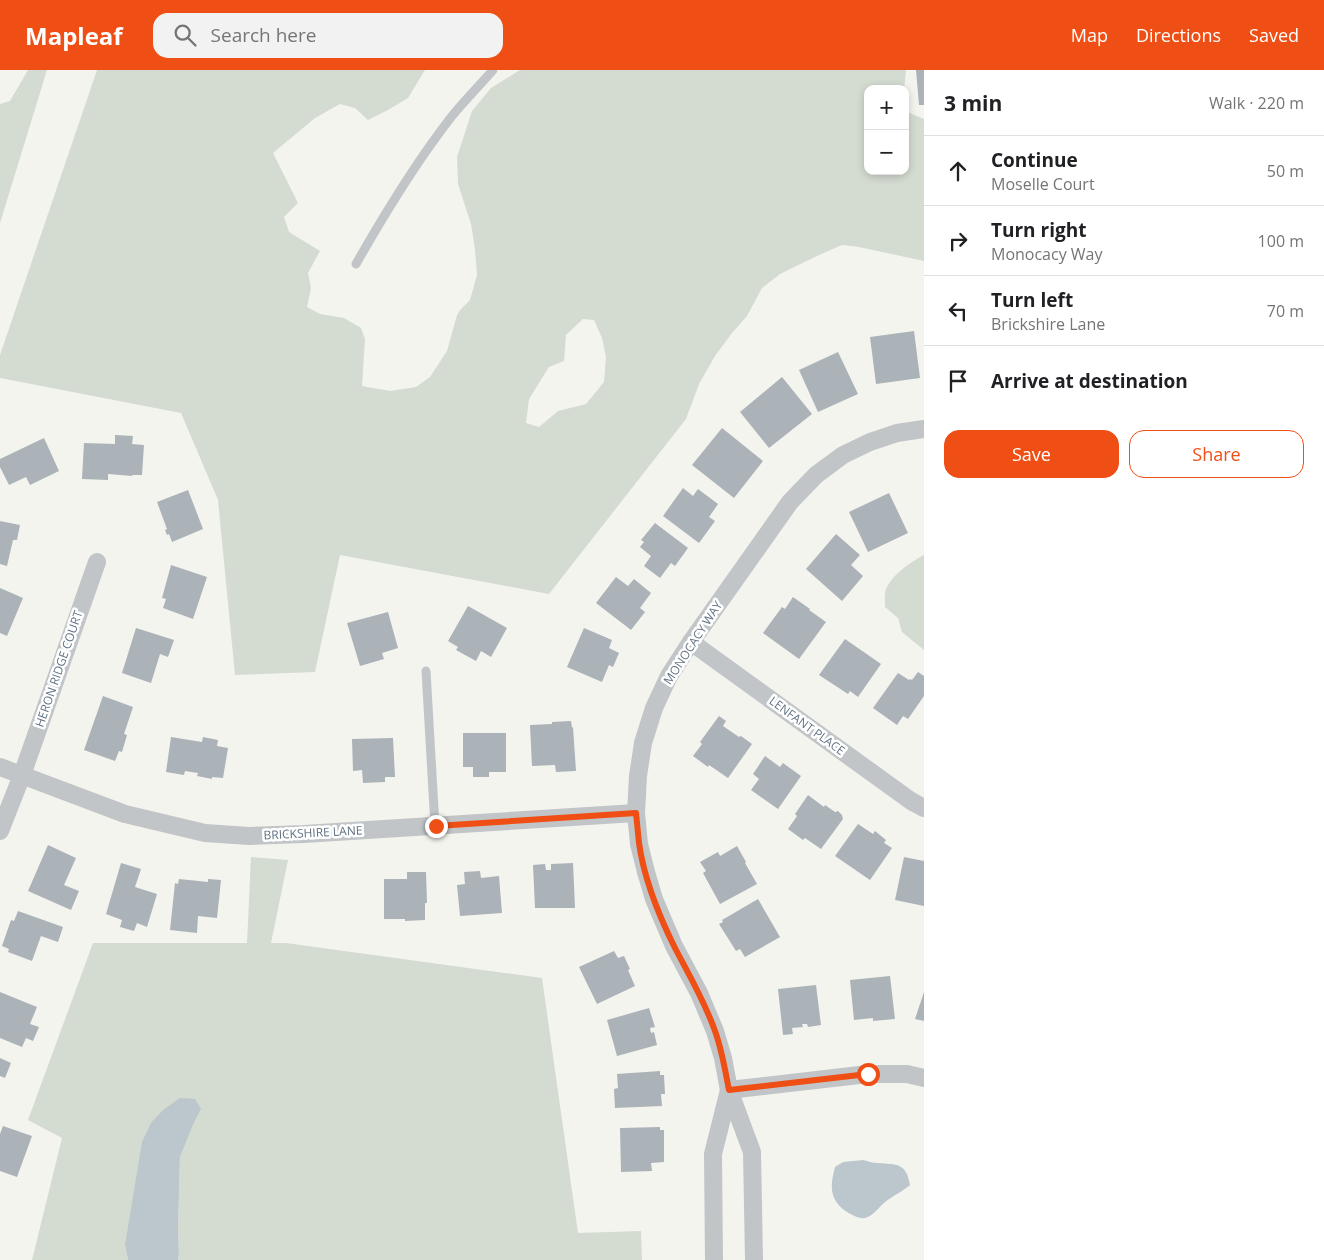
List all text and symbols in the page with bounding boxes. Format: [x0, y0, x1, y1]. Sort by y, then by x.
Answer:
search box [153, 13, 503, 58]
text: Mapleaf [25, 19, 123, 52]
icon: search [171, 21, 199, 49]
text: Search here [211, 22, 316, 48]
text: Map [1071, 23, 1108, 47]
text: Directions [1136, 23, 1221, 47]
text: Saved [1249, 23, 1299, 47]
map controls [864, 85, 909, 175]
button: + [864, 85, 909, 130]
text: 3 min [944, 89, 1002, 117]
text: Walk · 220 m [1209, 92, 1304, 114]
button: − [864, 130, 909, 175]
text: Continue [991, 147, 1078, 173]
icon: ahead [944, 157, 972, 185]
text: 50 m [1267, 160, 1304, 182]
text: Moselle Court [991, 173, 1095, 195]
text: Turn right [991, 217, 1086, 243]
icon: right [944, 227, 972, 255]
text: 100 m [1258, 230, 1304, 252]
text: Monocacy Way [991, 243, 1103, 265]
text: Turn left [991, 287, 1073, 313]
icon: left [944, 297, 972, 325]
text: 70 m [1267, 300, 1304, 322]
text: Brickshire Lane [991, 313, 1105, 335]
icon: arrive [944, 367, 972, 395]
text: Arrive at destination [991, 368, 1188, 394]
button: Save [944, 430, 1119, 478]
button: Share [1129, 430, 1304, 478]
street label: MONOCACY WAY [659, 597, 726, 688]
street label: HERON RIDGE COURT [31, 608, 87, 729]
street label: LENFANT PLACE [766, 692, 849, 759]
route end [425, 815, 448, 838]
street label: BRICKSHIRE LANE [263, 821, 363, 844]
route start [857, 1063, 880, 1086]

